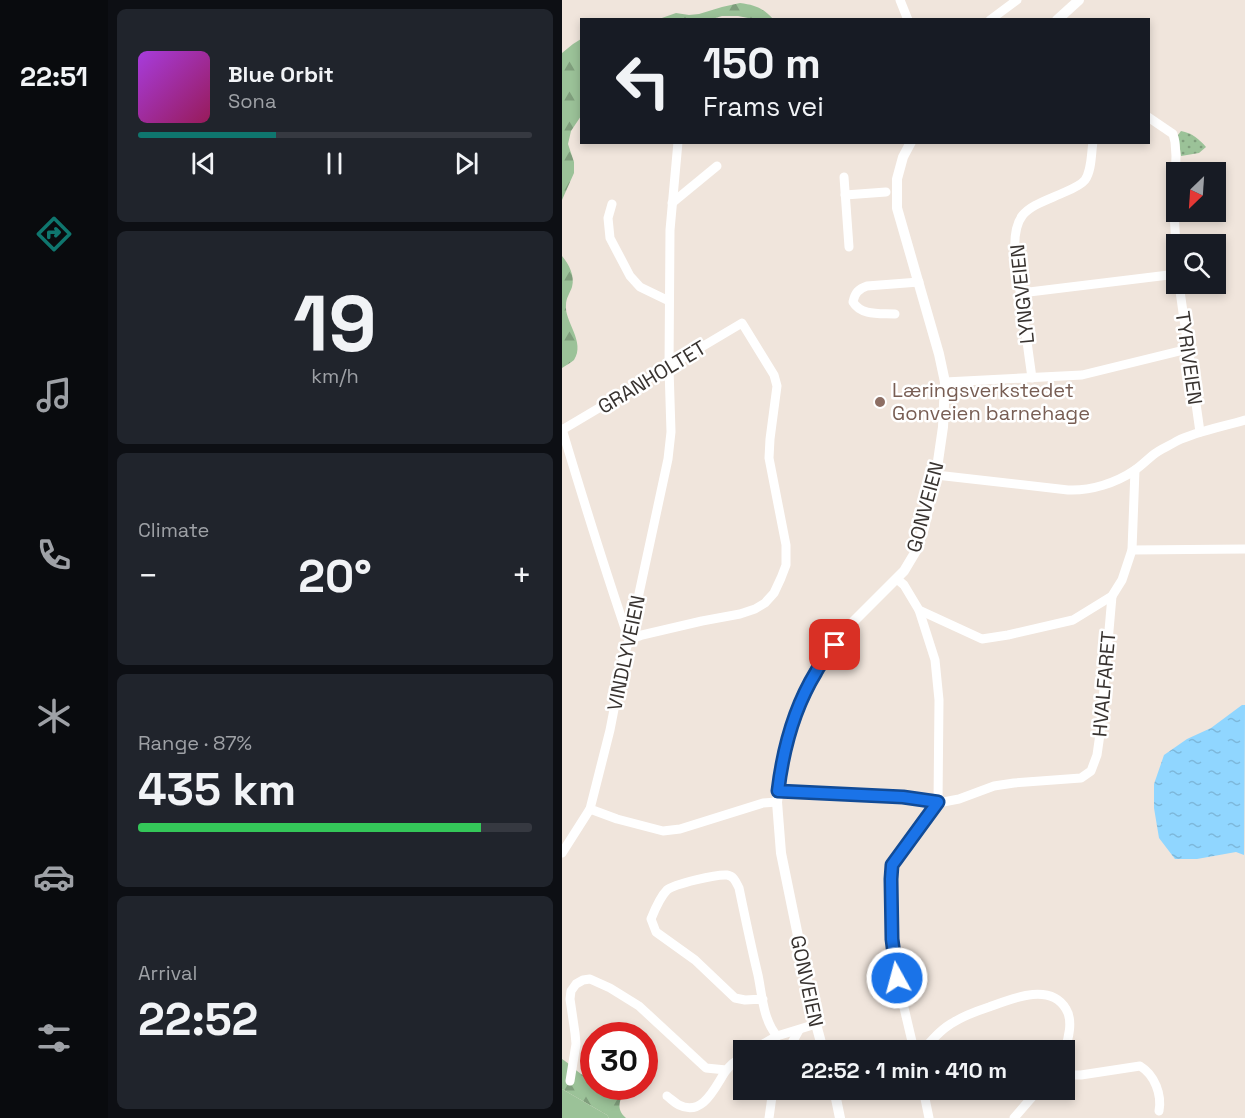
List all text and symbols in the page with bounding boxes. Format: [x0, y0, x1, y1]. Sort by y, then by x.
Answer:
text: 150 m [703, 37, 821, 90]
icon: left [604, 42, 682, 120]
text: 22:51 [20, 59, 88, 94]
text: Blue Orbit [228, 60, 334, 88]
text: Sona [228, 88, 276, 114]
text: Frams vei [703, 89, 824, 124]
icon: previous [187, 147, 220, 180]
icon: pause [318, 147, 351, 180]
icon: next [450, 147, 483, 180]
north arrow [1166, 162, 1226, 222]
map controls [1166, 162, 1226, 294]
icon: directions [33, 213, 75, 255]
button: search [1166, 234, 1226, 294]
street label: LYNGVEIEN [1004, 243, 1040, 345]
text: 19 [293, 274, 377, 374]
street label: TYRIVEIEN [1170, 309, 1208, 407]
street label: GRANHOLTET [593, 334, 711, 420]
text: km/h [311, 363, 359, 389]
icon: music [33, 374, 75, 416]
place label: Læringsverkstedet Gonveien barnehage [892, 377, 1090, 426]
marker: Læringsverkstedet Gonveien barnehage [873, 395, 887, 409]
street label: GONVEIEN [900, 459, 950, 555]
text: Climate [138, 517, 209, 543]
icon: phone [33, 534, 75, 576]
text: 20° [298, 548, 372, 605]
text: − [138, 555, 158, 597]
text: + [512, 555, 532, 597]
street label: VINDLYVEIEN [601, 593, 651, 713]
pin [809, 619, 860, 670]
icon: arrive [818, 628, 851, 661]
street label: HVALFARET [1086, 630, 1122, 738]
icon: climate [33, 695, 75, 737]
text: Range · 87% [138, 730, 252, 756]
text: 435 km [138, 761, 296, 818]
icon: car [33, 856, 75, 898]
street label: GONVEIEN [785, 933, 829, 1029]
position arrow [865, 946, 929, 1010]
text: Arrival [138, 960, 197, 986]
text: 22:52 [138, 991, 258, 1048]
icon: filters [33, 1017, 75, 1059]
speed limit sign: 30 [580, 1022, 658, 1100]
text: 22:52 · 1 min · 410 m [801, 1056, 1007, 1084]

